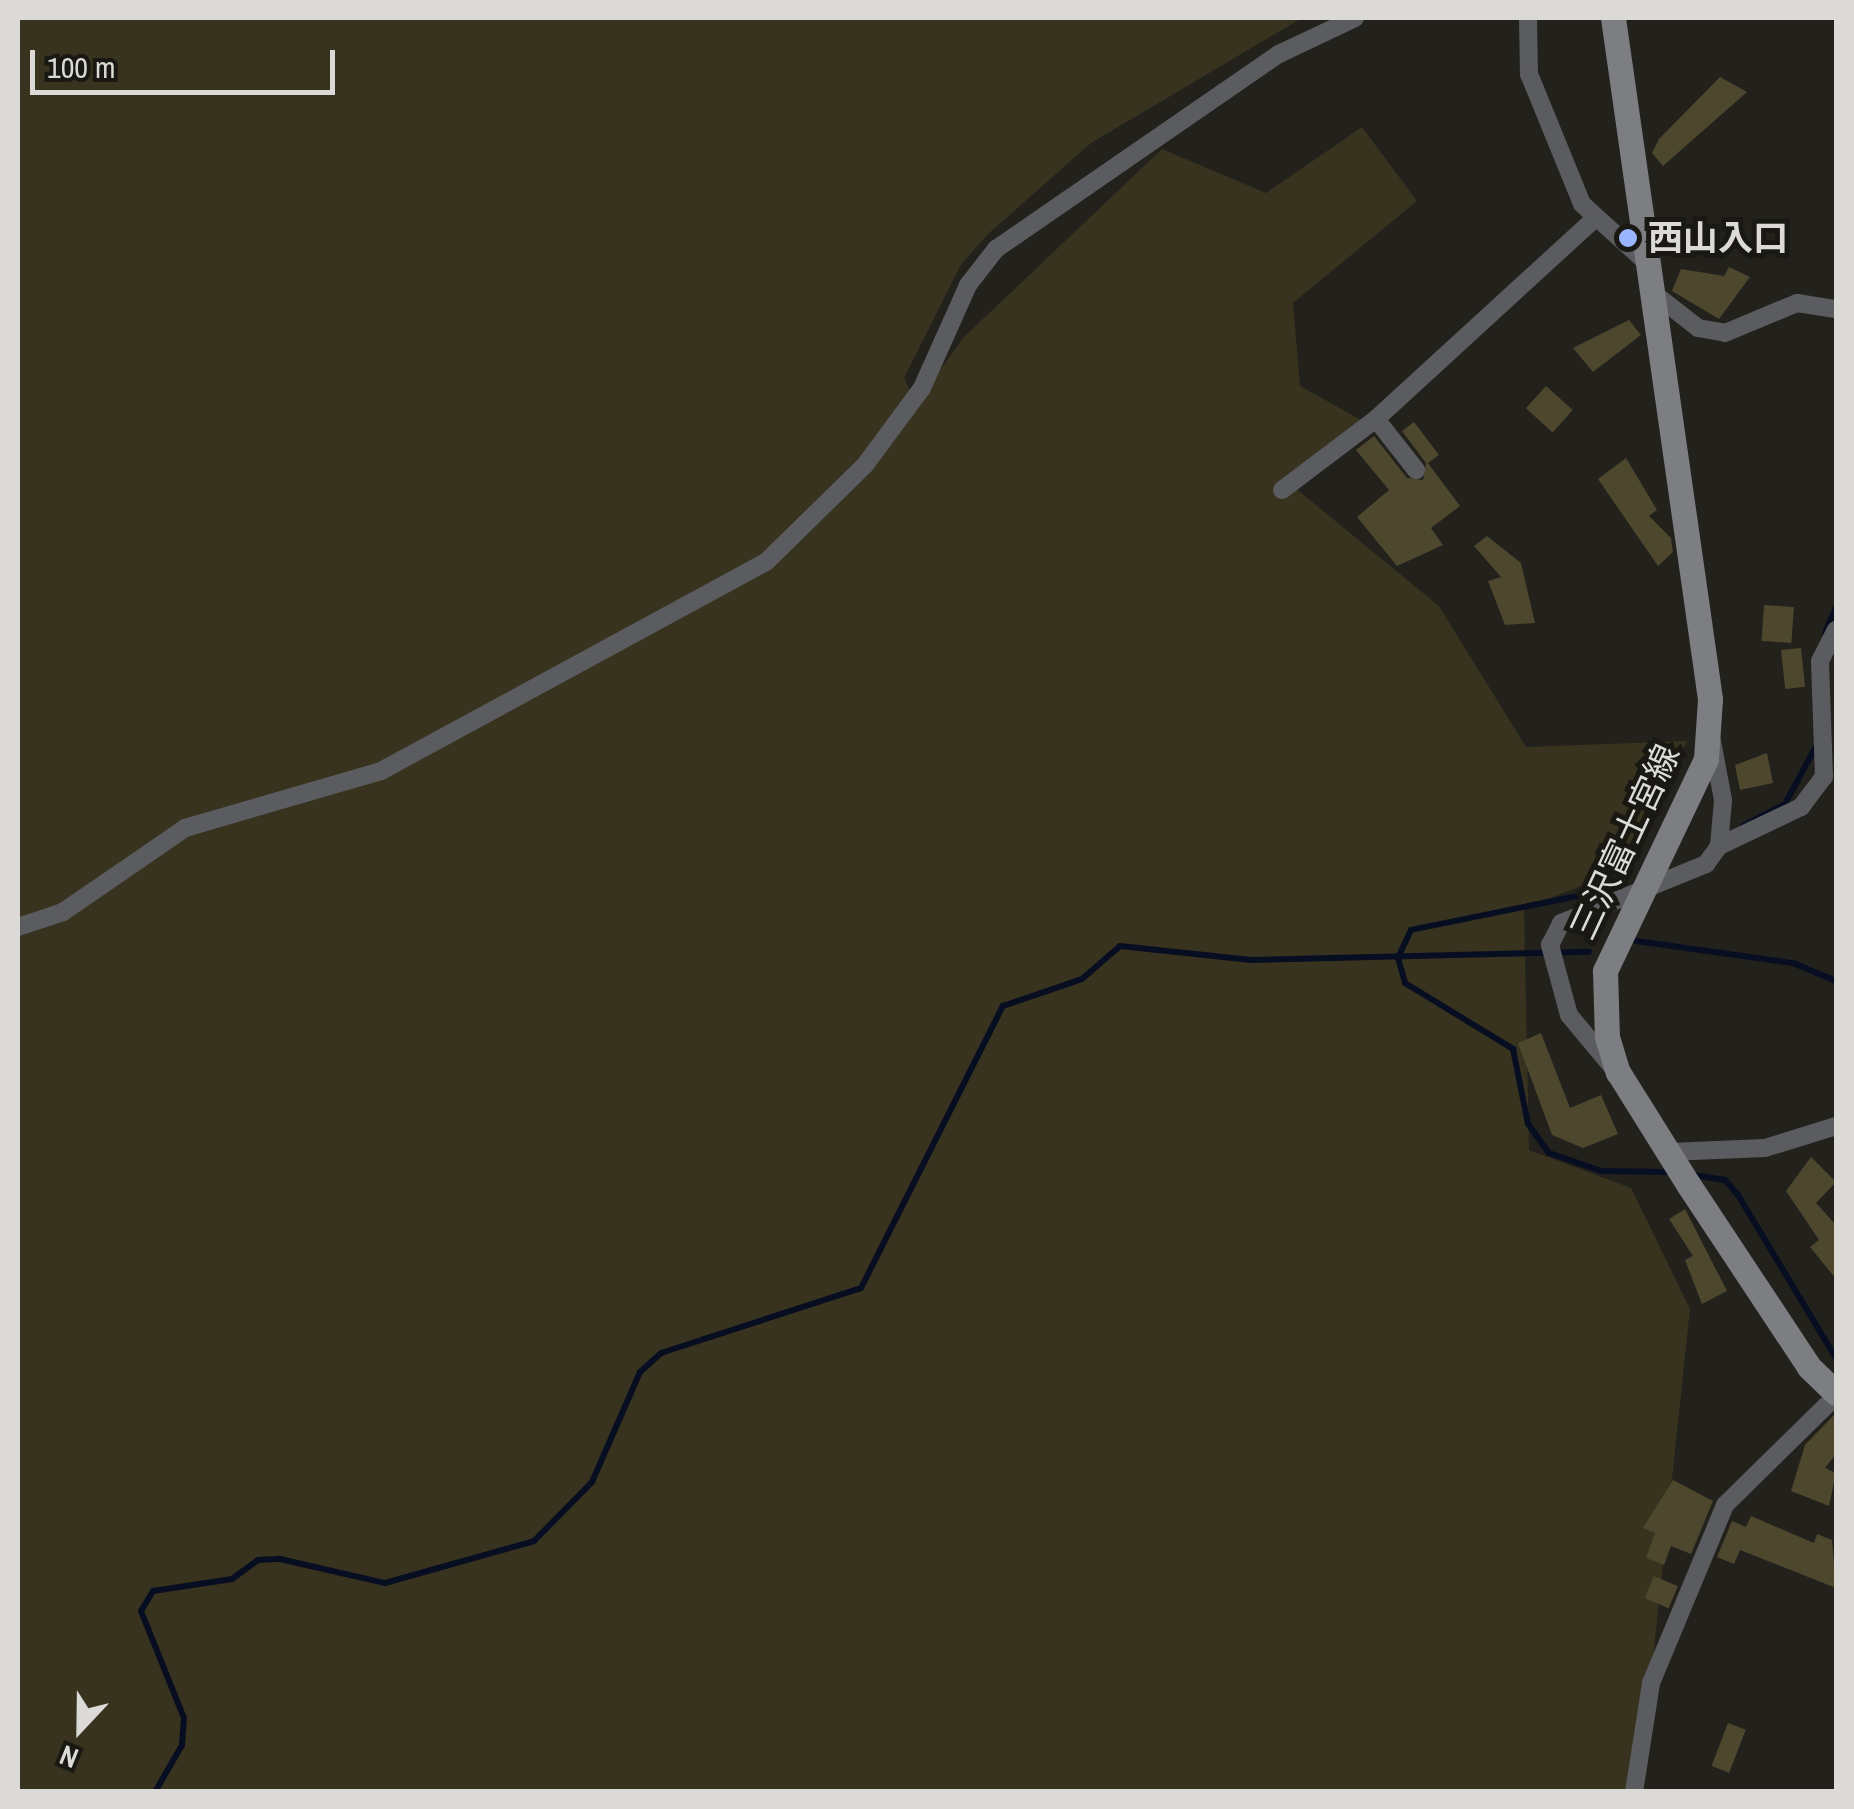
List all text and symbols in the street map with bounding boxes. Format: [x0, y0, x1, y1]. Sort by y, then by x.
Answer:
scale bar [35, 30, 340, 92]
text: 100 m [47, 47, 115, 87]
place label: 西山入口 [1648, 217, 1788, 259]
marker: 西山入口 [1617, 227, 1639, 249]
street label: 三沢富士宮線 [1562, 738, 1688, 946]
north arrow [30, 1679, 130, 1779]
text: N [54, 1736, 84, 1778]

